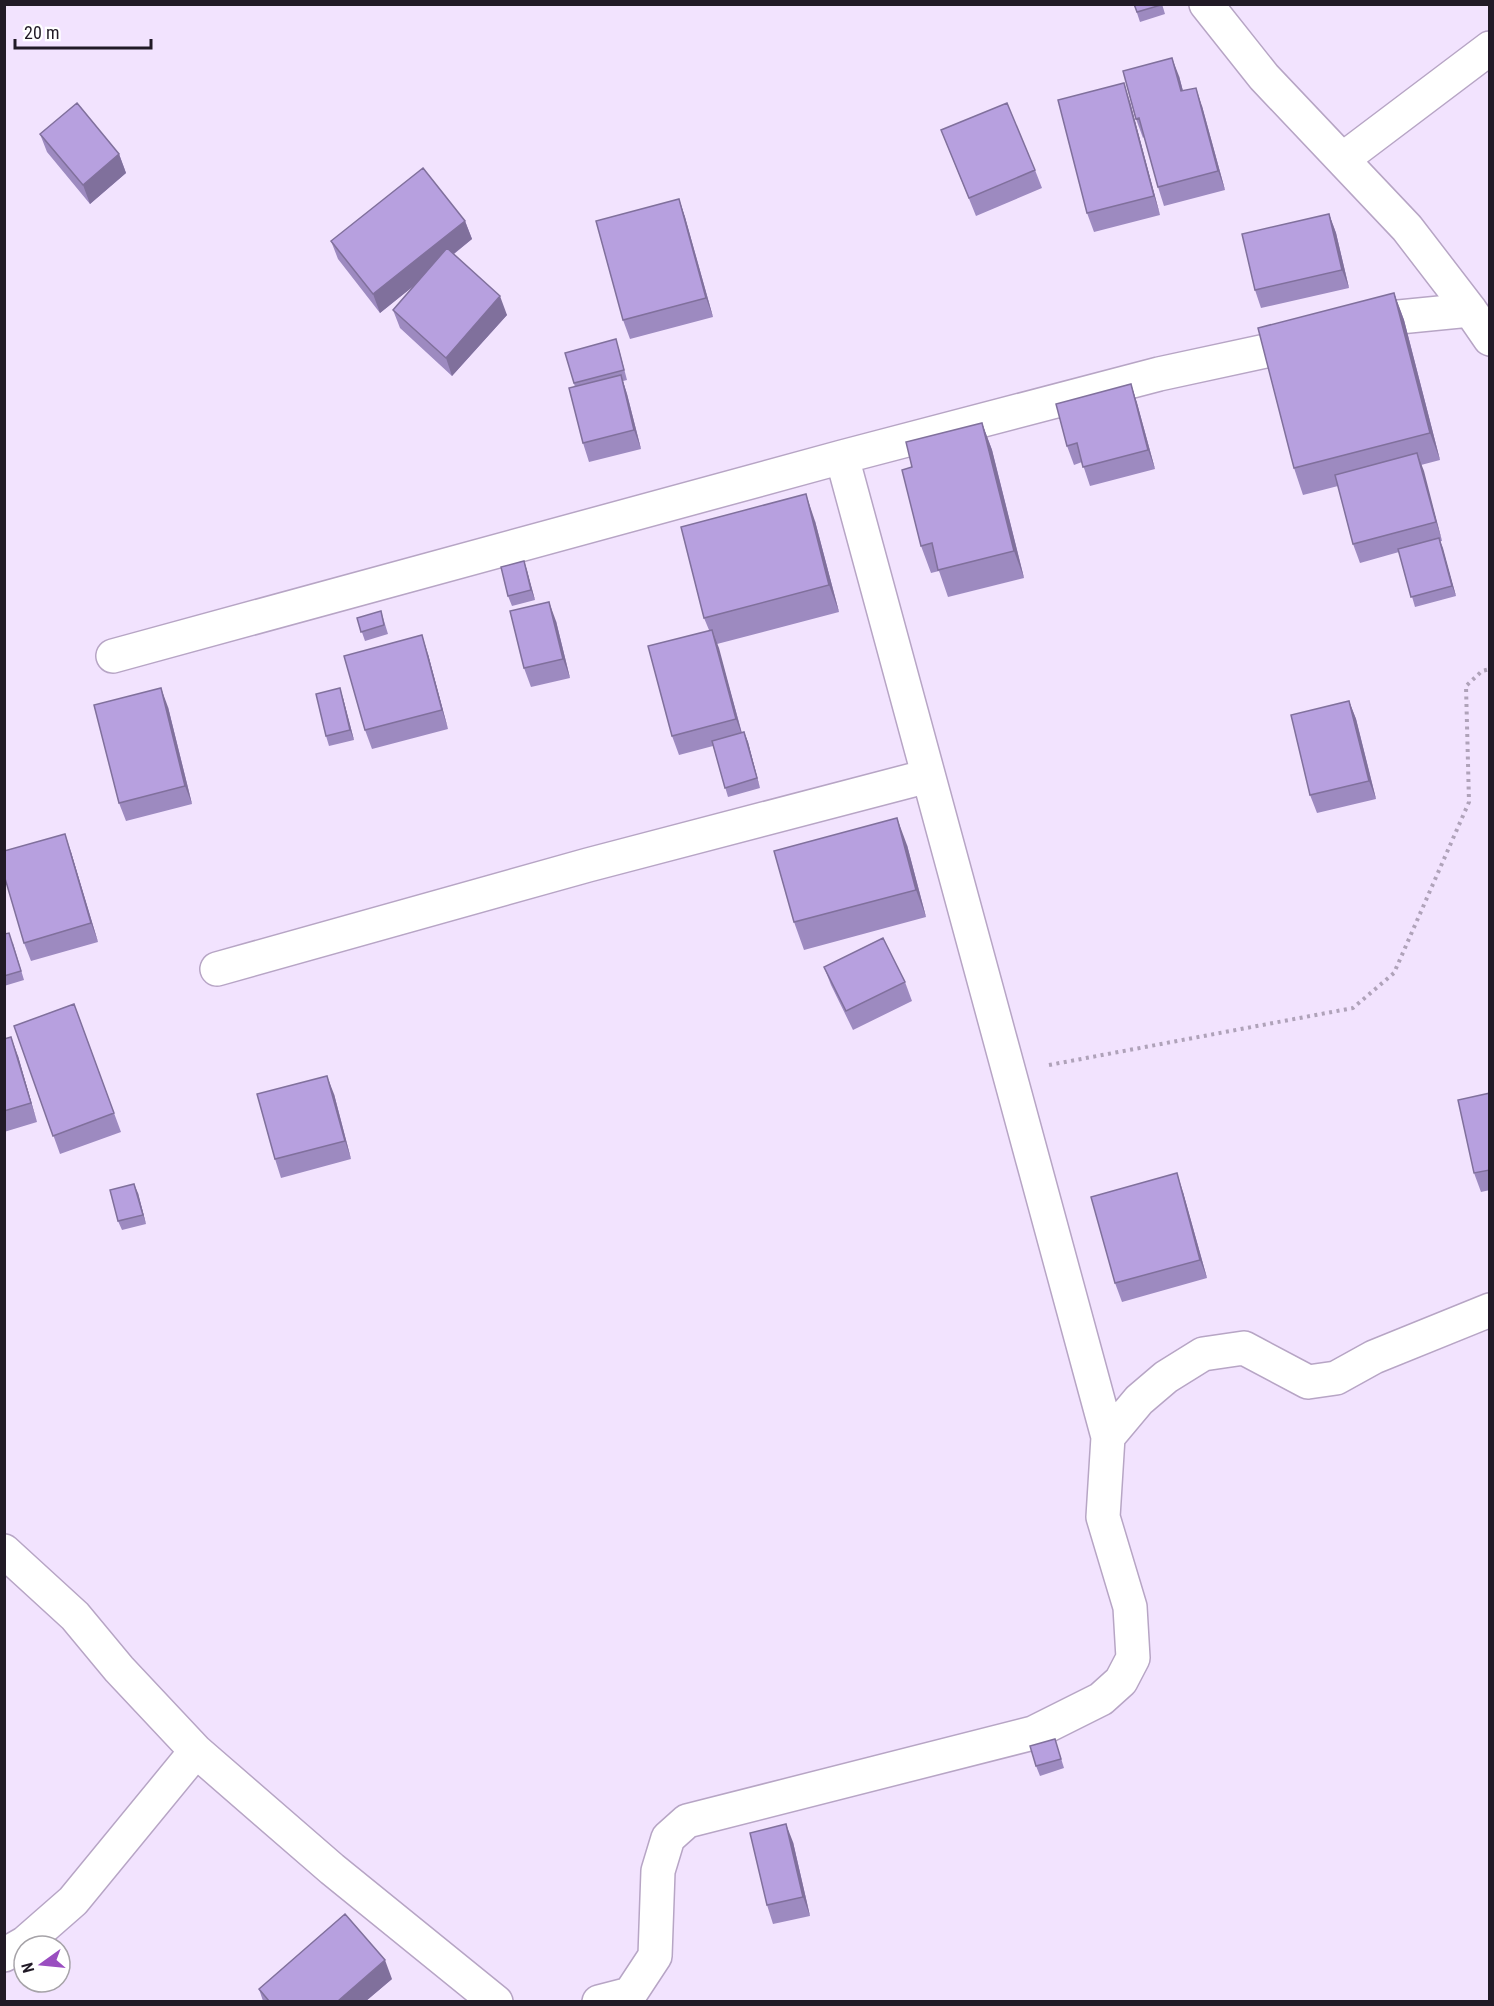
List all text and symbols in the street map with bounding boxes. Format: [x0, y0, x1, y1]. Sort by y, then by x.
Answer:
scale bar [15, 12, 152, 50]
text: 20 m [24, 22, 59, 43]
north arrow [12, 1934, 72, 1994]
text: N [18, 1961, 38, 1975]

